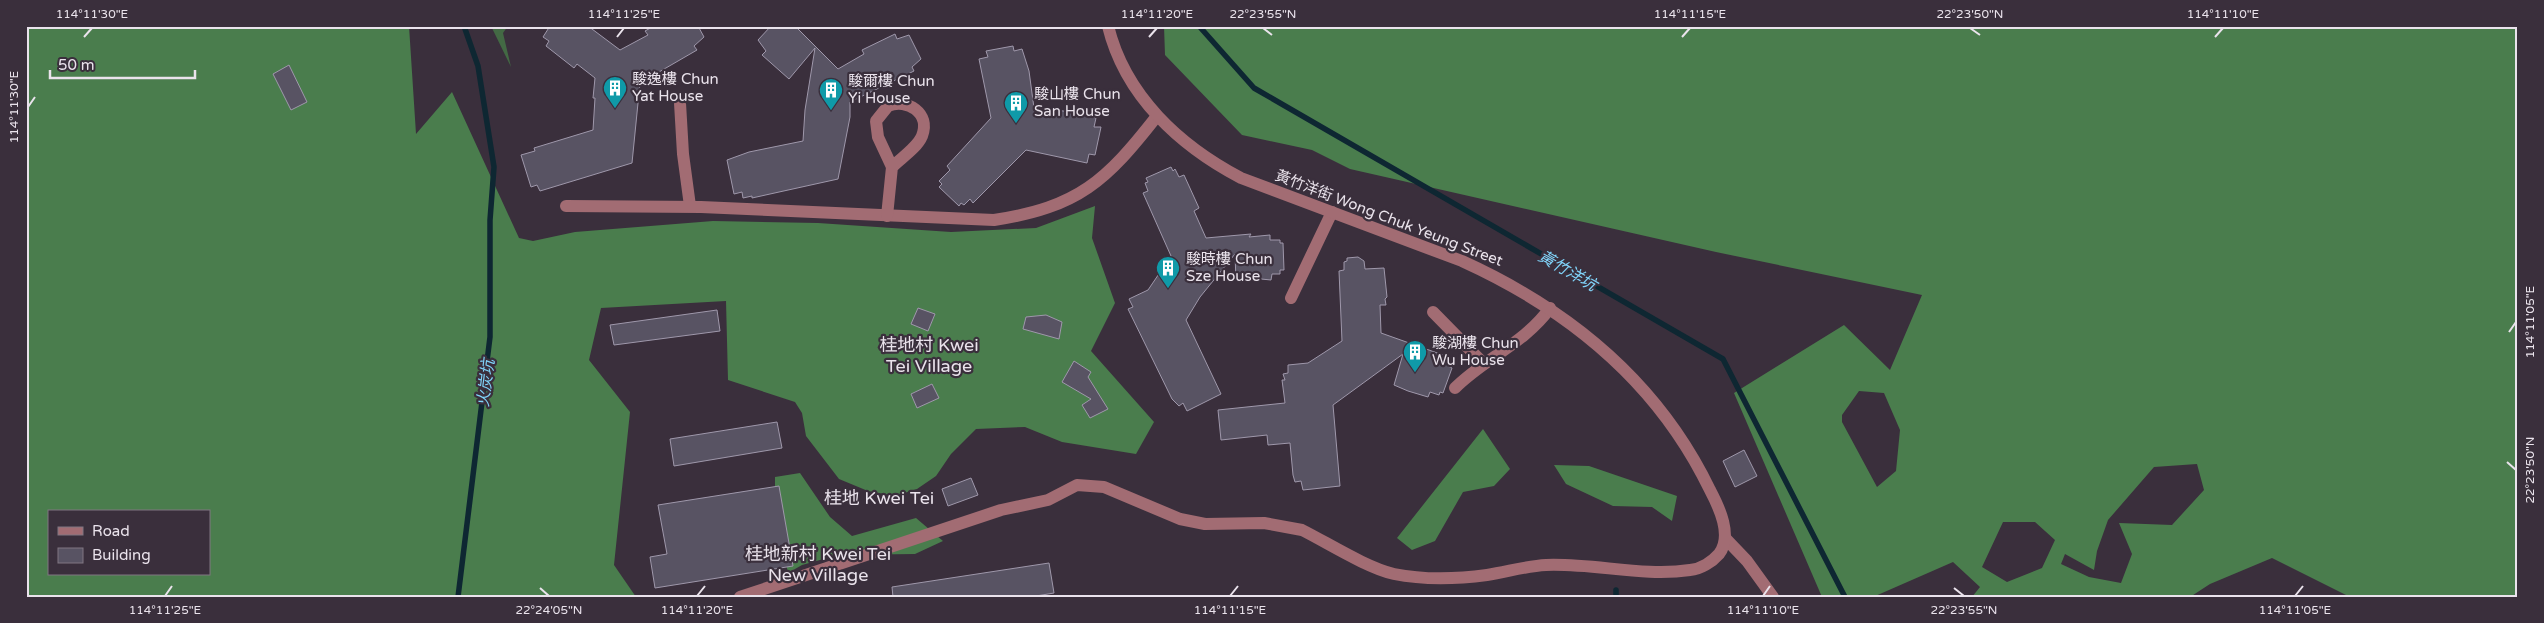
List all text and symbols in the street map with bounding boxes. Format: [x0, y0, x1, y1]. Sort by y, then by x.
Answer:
text: 114°11'30"E [56, 7, 129, 21]
text: 114°11'25"E [588, 7, 661, 21]
text: 114°11'20"E [1121, 7, 1194, 21]
text: 22°23'55"N [1230, 7, 1297, 21]
text: 114°11'15"E [1654, 7, 1727, 21]
text: 22°23'50"N [1937, 7, 2004, 21]
text: 114°11'10"E [2187, 7, 2260, 21]
scale bar [50, 48, 195, 80]
text: 50 m [58, 56, 95, 74]
text: 114°11'30"E [7, 70, 21, 143]
place label: 駿逸樓 Chun Yat House [632, 70, 719, 105]
place label: 駿爾樓 Chun Yi House [848, 72, 935, 107]
building icon: 駿逸樓 Chun Yat House [602, 75, 628, 109]
building icon: 駿爾樓 Chun Yi House [818, 77, 844, 111]
place label: 駿山樓 Chun San House [1034, 85, 1121, 120]
building icon: 駿山樓 Chun San House [1003, 90, 1029, 124]
street label: 黃竹洋街 Wong Chuk Yeung Street [1273, 166, 1506, 270]
water label: 黃竹洋坑 [1535, 246, 1602, 297]
place label: 駿時樓 Chun Sze House [1186, 250, 1273, 285]
building icon: 駿時樓 Chun Sze House [1155, 255, 1181, 289]
text: 114°11'05"E [2523, 285, 2537, 358]
district label: 桂地村 Kwei Tei Village [879, 334, 979, 377]
place label: 駿湖樓 Chun Wu House [1432, 334, 1519, 369]
building icon: 駿湖樓 Chun Wu House [1402, 339, 1428, 373]
water label: 火炭坑 [473, 356, 499, 408]
text: 22°23'50"N [2523, 437, 2537, 504]
district label: 桂地 Kwei Tei [824, 487, 934, 509]
legend [48, 510, 210, 576]
text: Road [92, 522, 130, 540]
district label: 桂地新村 Kwei Tei New Village [745, 543, 891, 586]
text: Building [92, 546, 151, 564]
text: 114°11'25"E [129, 603, 202, 617]
text: 22°24'05"N [516, 603, 583, 617]
text: 114°11'20"E [661, 603, 734, 617]
text: 114°11'15"E [1194, 603, 1267, 617]
text: 114°11'10"E [1727, 603, 1800, 617]
text: 22°23'55"N [1931, 603, 1998, 617]
text: 114°11'05"E [2259, 603, 2332, 617]

